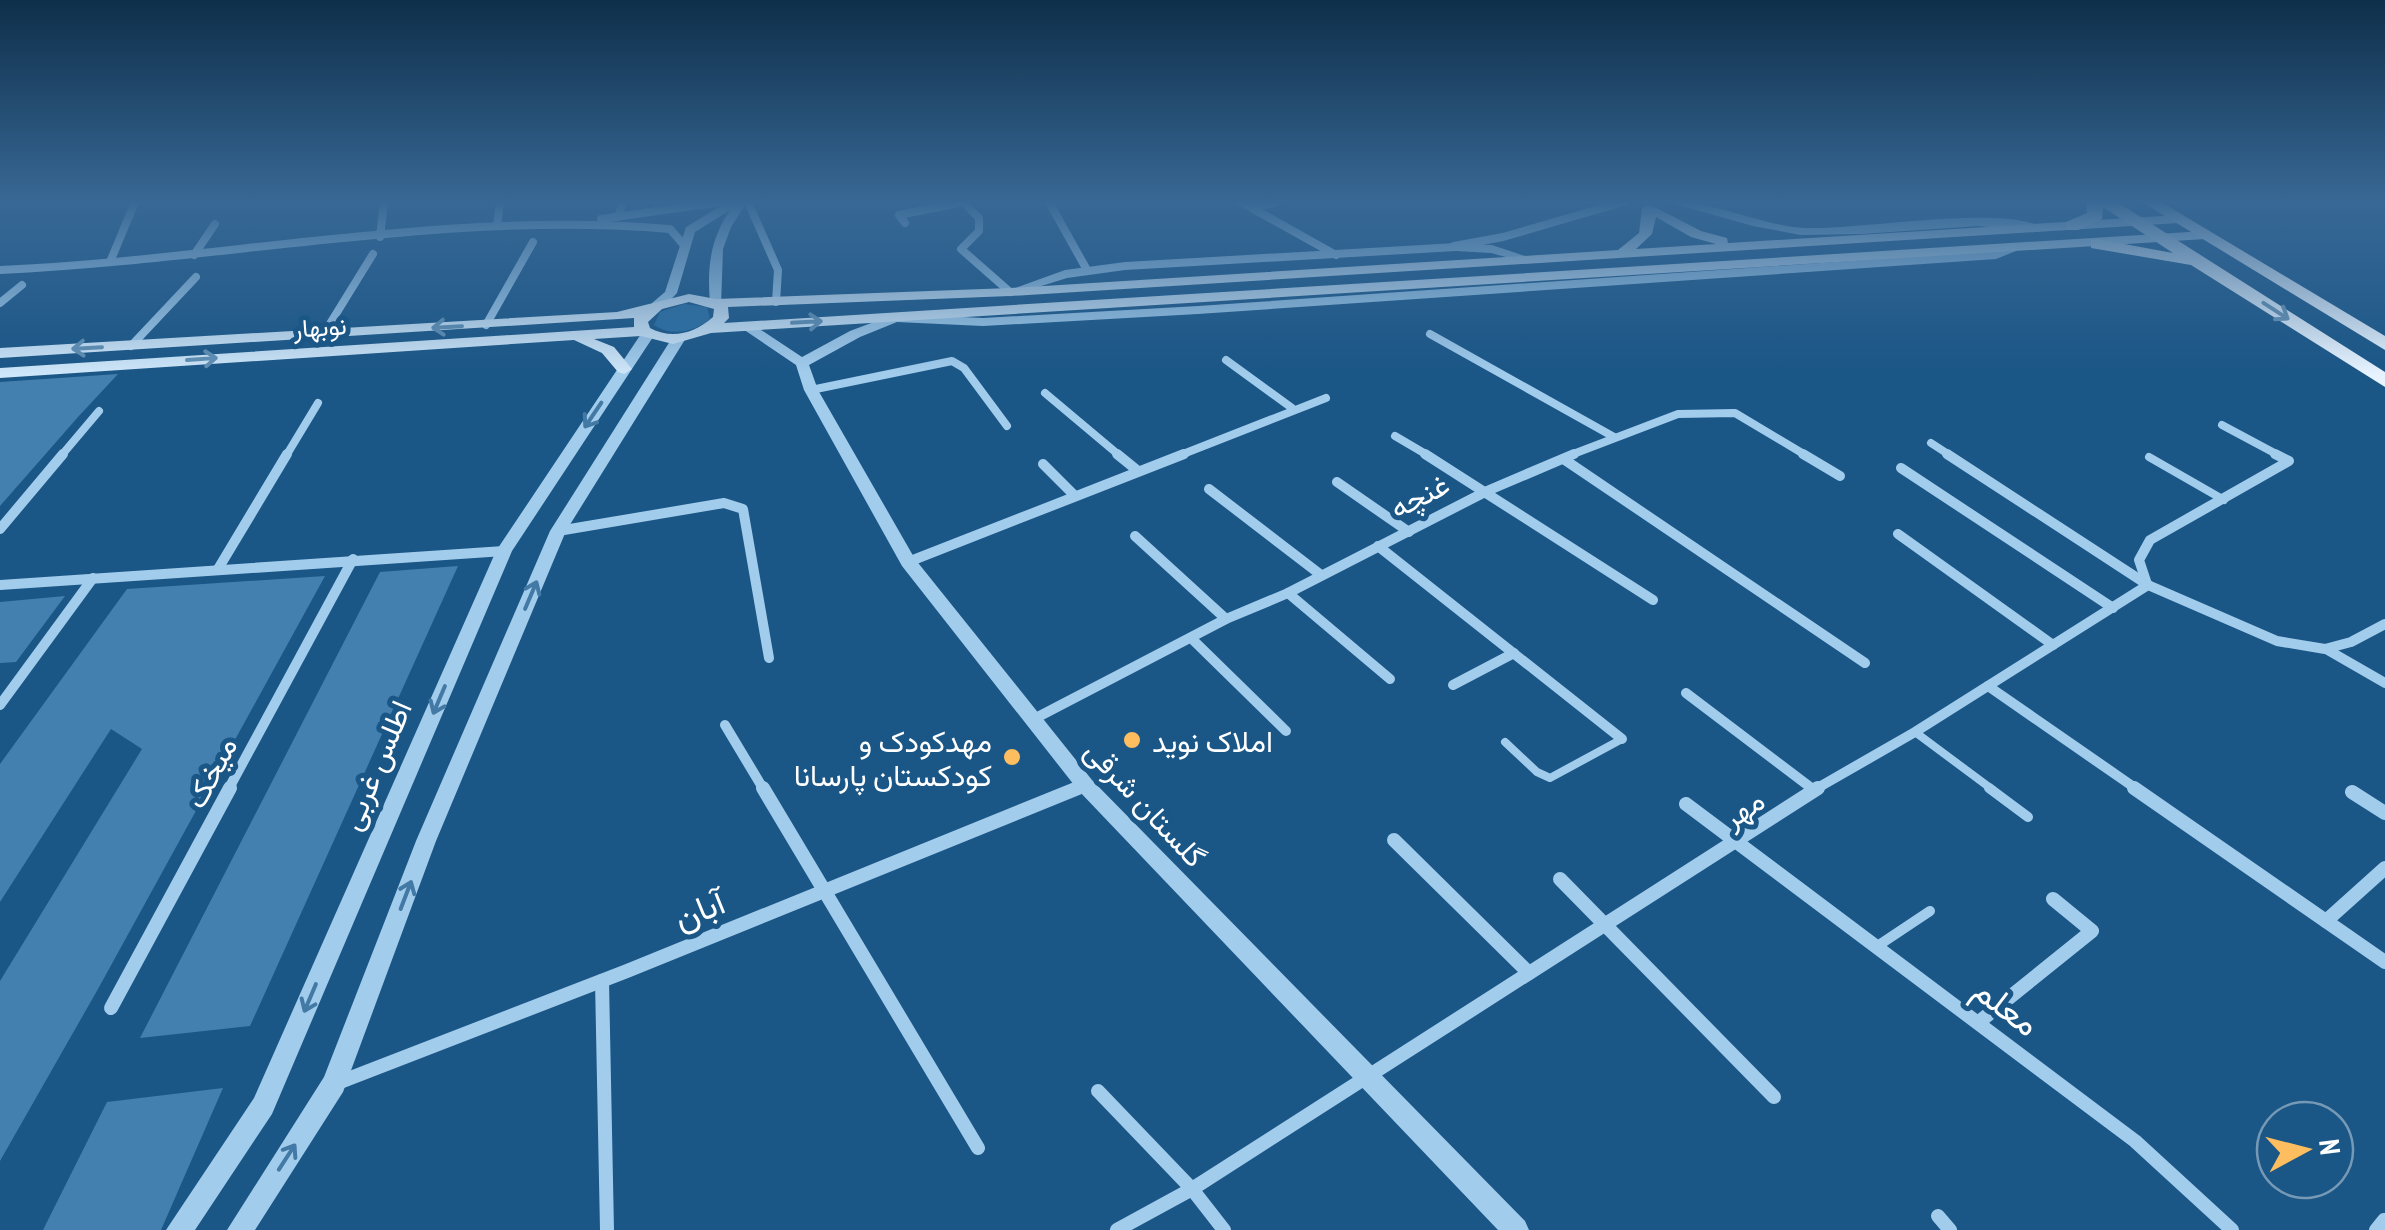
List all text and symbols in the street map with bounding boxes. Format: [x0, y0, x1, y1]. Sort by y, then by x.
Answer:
one-way arrow [2261, 301, 2290, 322]
street label: نوبهار [291, 309, 348, 345]
one-way arrow [790, 312, 822, 331]
one-way arrow [431, 318, 463, 337]
one-way arrow [72, 339, 104, 358]
one-way arrow [186, 349, 218, 368]
one-way arrow [583, 401, 604, 429]
street label: غنچه [1383, 464, 1456, 528]
one-way arrow [523, 580, 541, 611]
one-way arrow [429, 684, 447, 715]
street label: اطلس غربی [330, 694, 420, 836]
place label: مهدکودک و کودکستان پارسانا [794, 721, 992, 796]
place label: املاک نوید [1152, 721, 1273, 760]
street label: میخک [175, 729, 245, 815]
marker: املاک نوید [1121, 729, 1143, 751]
street label: گلستان شرقی [1077, 731, 1215, 875]
marker: مهدکودک و کودکستان پارسانا [1001, 746, 1023, 768]
street label: مهر [1714, 780, 1772, 837]
street label: آبان [667, 877, 734, 940]
one-way arrow [398, 880, 416, 911]
street label: معلم [1964, 966, 2050, 1047]
one-way arrow [300, 982, 318, 1013]
north arrow [2255, 1100, 2355, 1200]
text: N [2311, 1137, 2350, 1157]
one-way arrow [277, 1143, 298, 1172]

